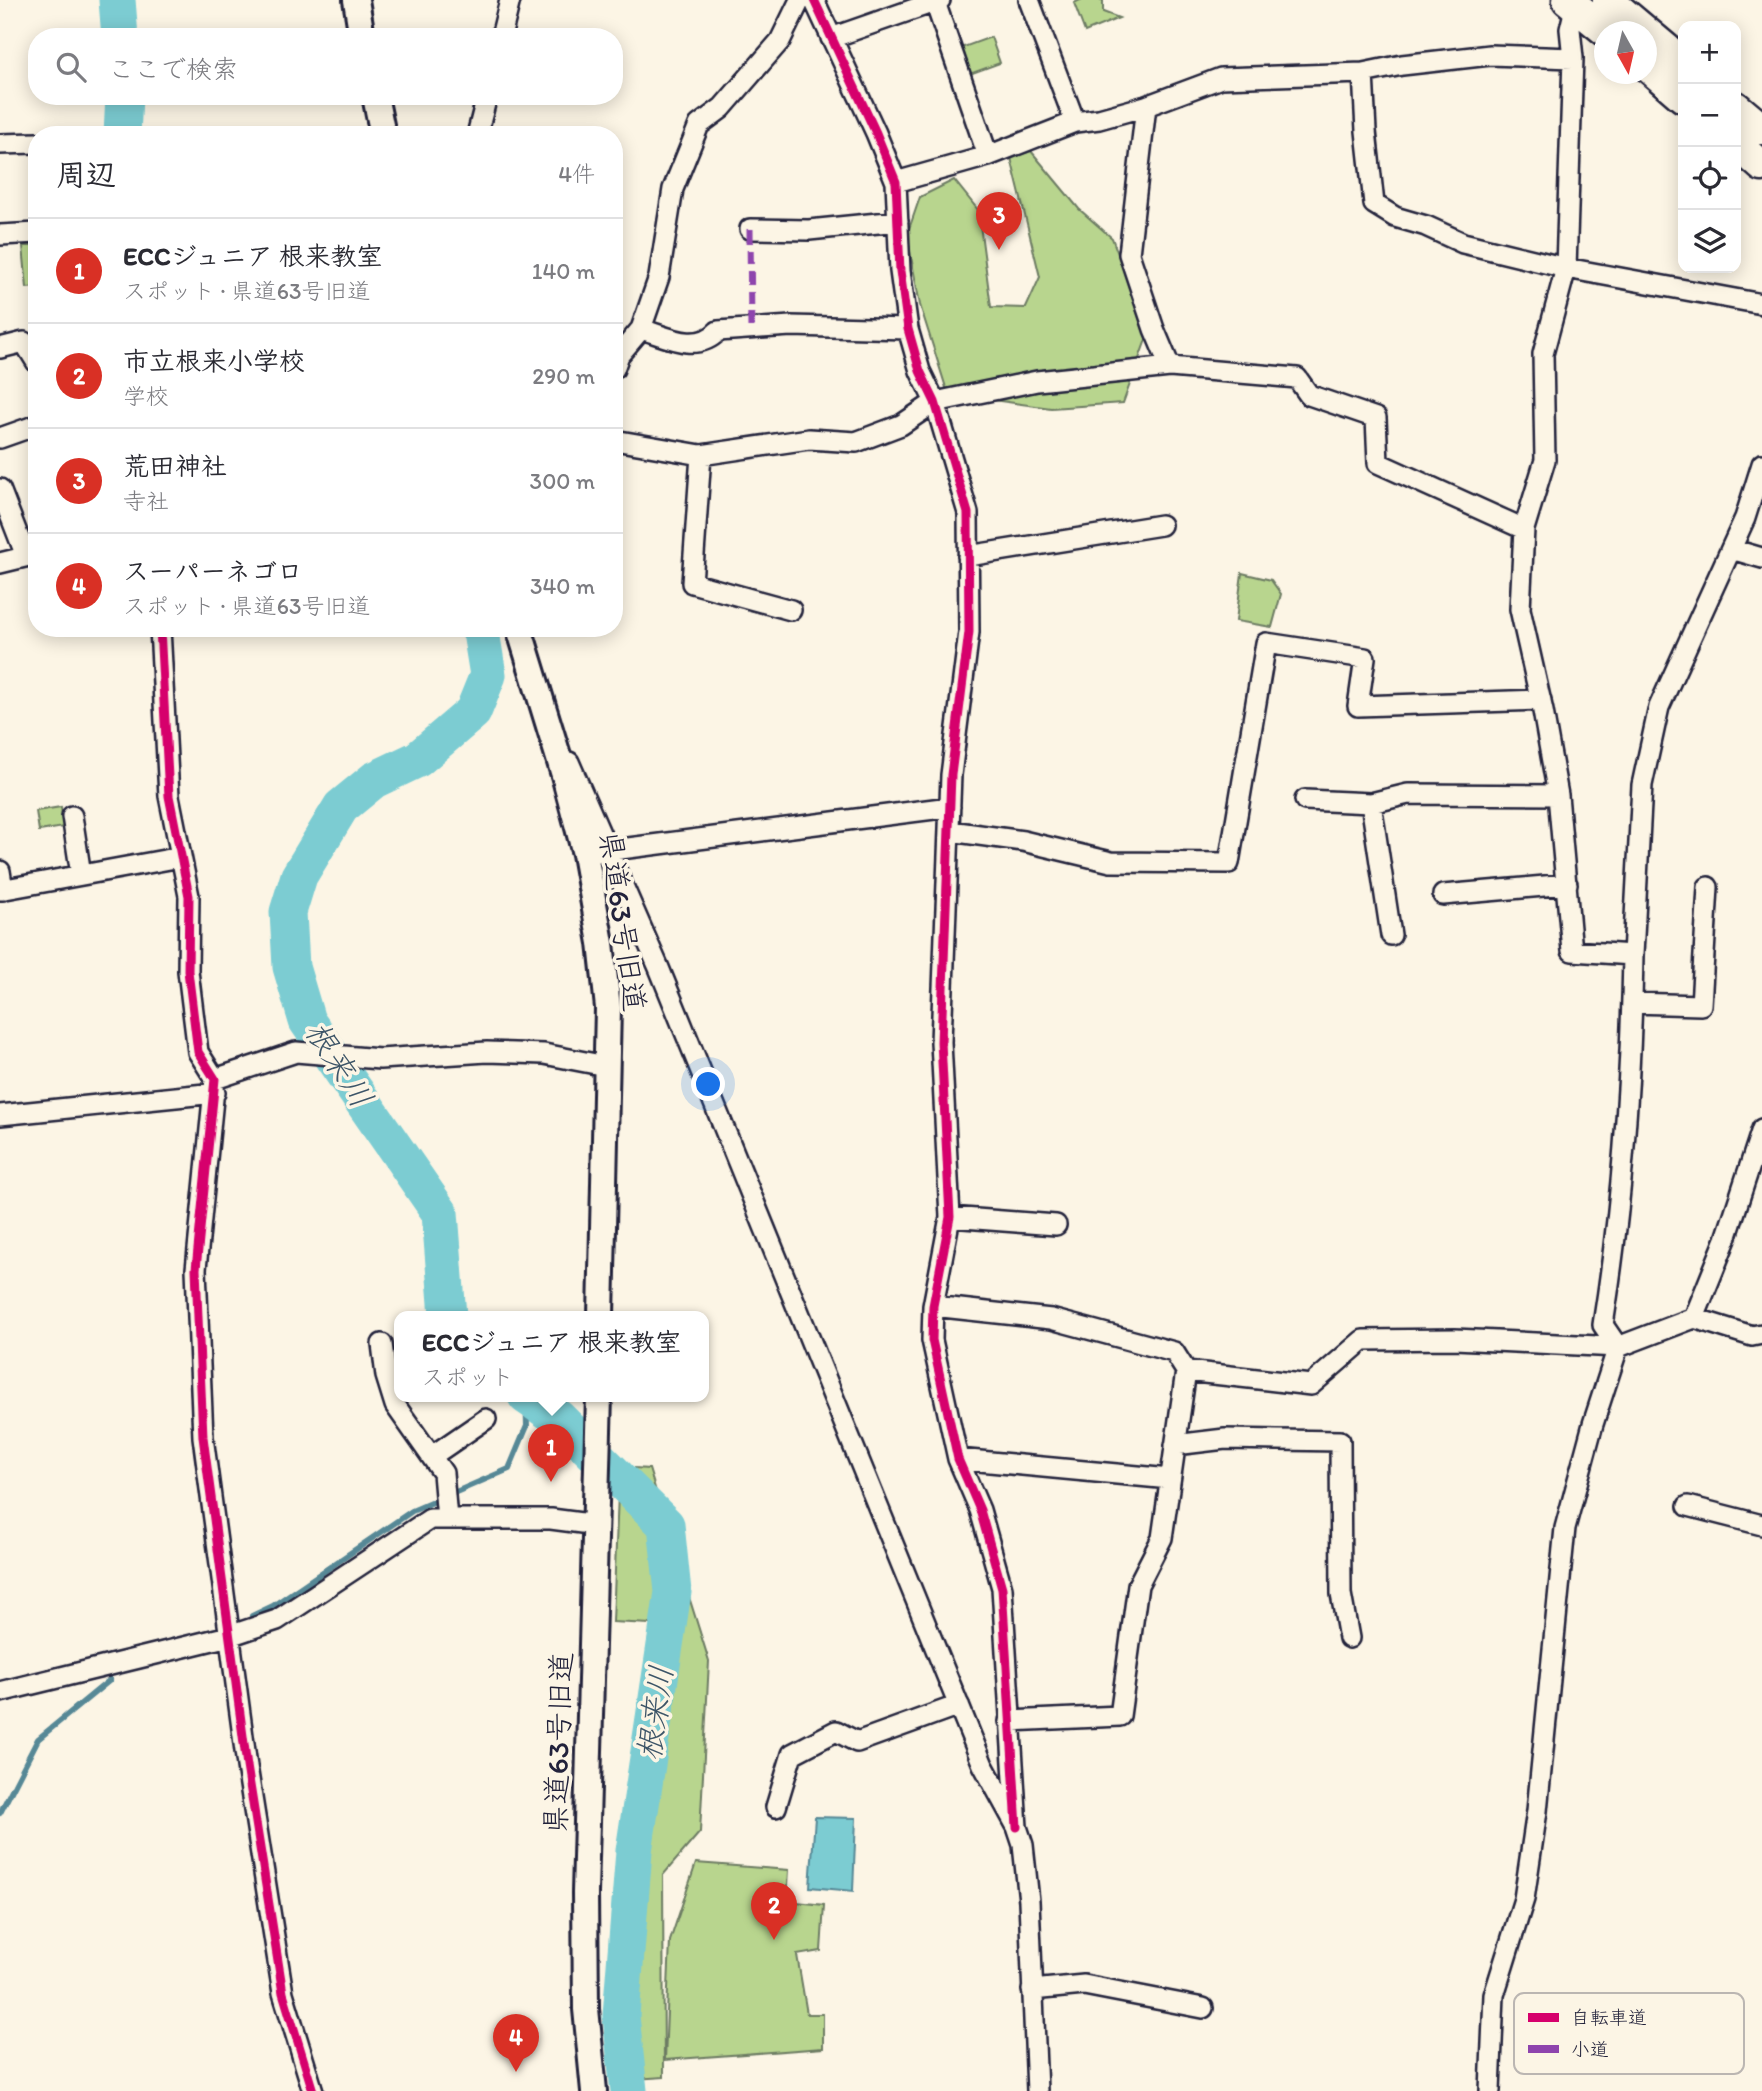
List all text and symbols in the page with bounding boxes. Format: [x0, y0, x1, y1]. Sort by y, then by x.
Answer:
north arrow [1594, 21, 1657, 84]
map controls [1678, 21, 1741, 273]
button: + [1678, 21, 1741, 84]
search box [28, 28, 623, 105]
icon: search [52, 48, 90, 86]
text: ここで検索 [108, 53, 238, 85]
button: − [1678, 84, 1741, 147]
button: locate [1678, 147, 1741, 210]
text: 周辺 [56, 156, 116, 193]
text: 4件 [558, 160, 595, 188]
pin: 3 [976, 192, 1022, 250]
button: layers [1678, 210, 1741, 273]
text: ECCジュニア 根来教室 [123, 240, 383, 272]
text: 1 [74, 257, 84, 285]
text: 140 m [532, 257, 595, 285]
text: スポット · 県道63号旧道 [123, 277, 371, 305]
text: 市立根来小学校 [123, 345, 305, 377]
text: 2 [73, 362, 85, 390]
text: 290 m [532, 362, 595, 390]
text: 学校 [123, 382, 169, 410]
text: 荒田神社 [123, 450, 227, 482]
text: 3 [73, 467, 85, 495]
text: 300 m [530, 467, 595, 495]
text: 寺社 [123, 487, 169, 515]
text: スーパーネゴロ [123, 555, 303, 587]
text: 4 [72, 572, 86, 600]
text: 340 m [530, 572, 595, 600]
text: スポット · 県道63号旧道 [123, 592, 371, 620]
street label: 県道63号旧道 [592, 828, 654, 1014]
water label: 根来川 [297, 1013, 381, 1115]
your location [691, 1067, 725, 1101]
popup [394, 1311, 709, 1402]
text: ECCジュニア 根来教室 [422, 1326, 681, 1358]
text: スポット [422, 1363, 514, 1391]
pin: 1 [528, 1424, 574, 1482]
street label: 県道63号旧道 [536, 1651, 580, 1835]
water label: 根来川 [630, 1663, 680, 1763]
pin: 2 [751, 1882, 797, 1940]
legend [1514, 1993, 1744, 2074]
text: 自転車道 [1571, 2006, 1647, 2029]
pin: 4 [493, 2014, 539, 2072]
text: 小道 [1571, 2038, 1609, 2061]

